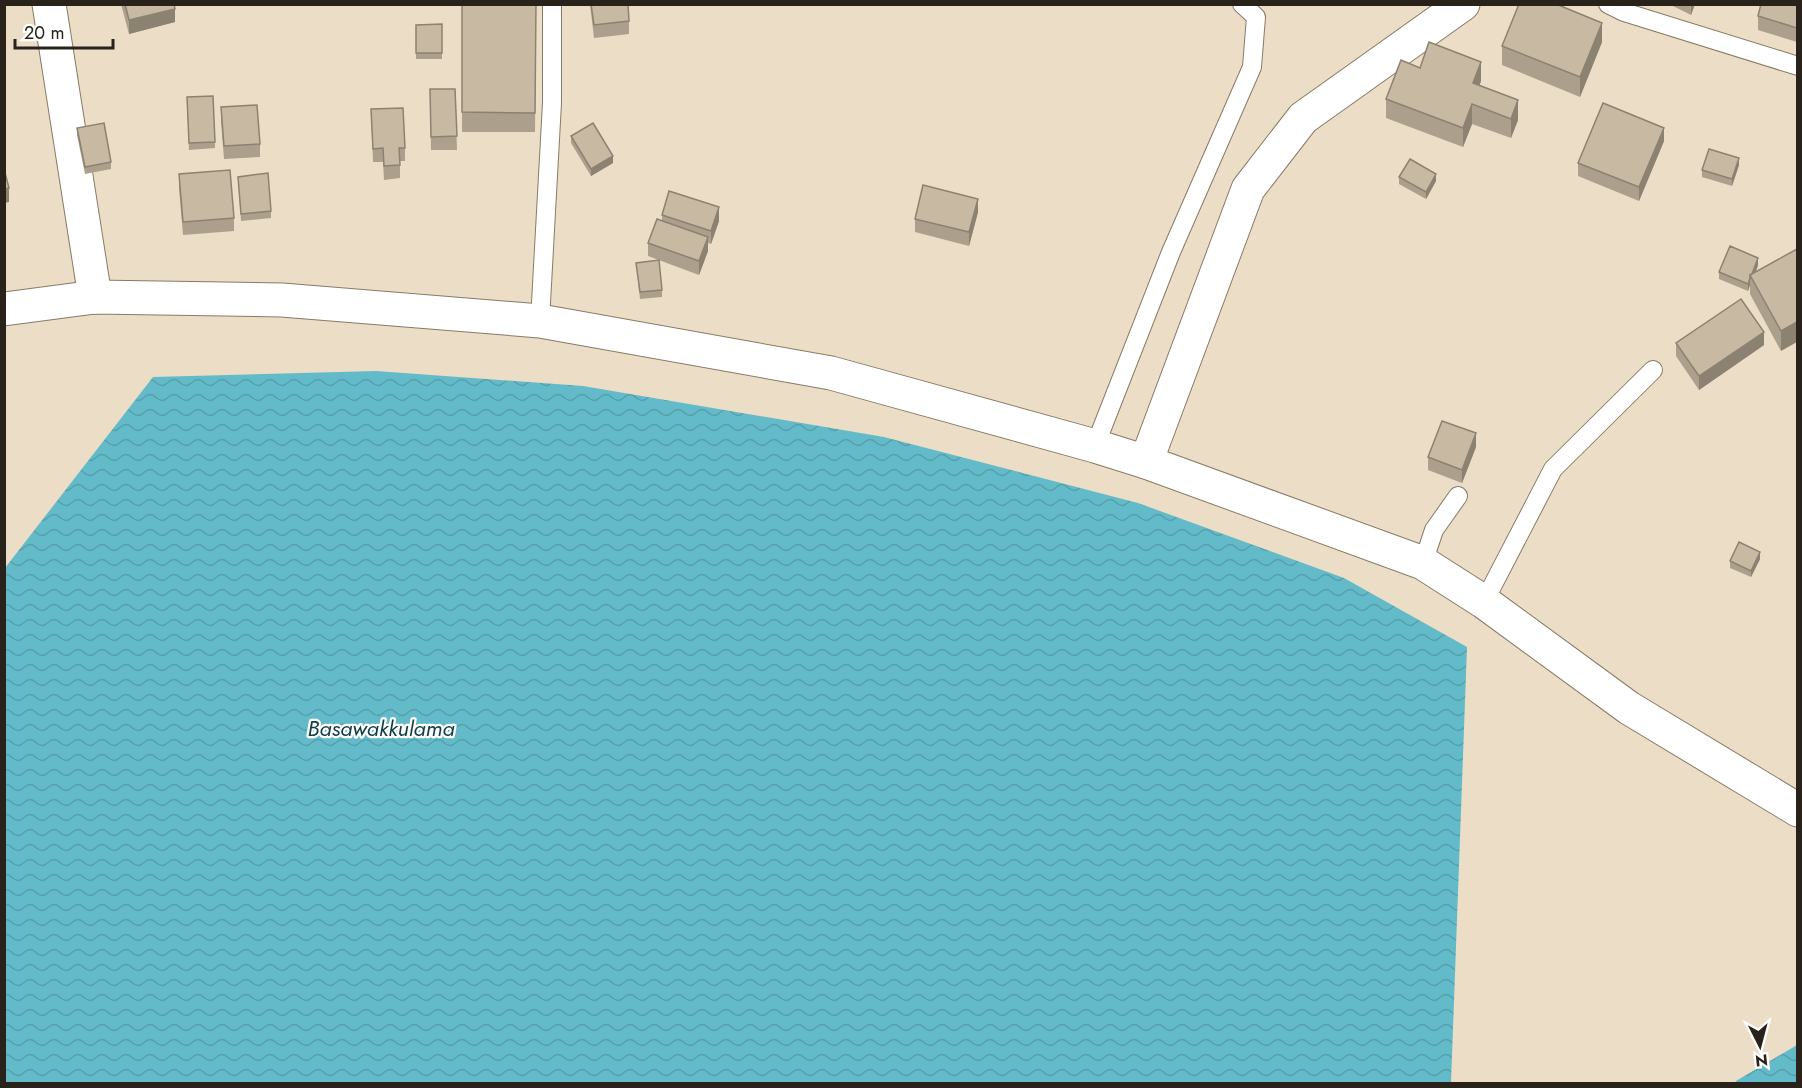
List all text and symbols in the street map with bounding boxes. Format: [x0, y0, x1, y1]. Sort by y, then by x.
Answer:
scale bar [15, 12, 112, 50]
text: 20 m [24, 20, 64, 46]
water label: Basawakkulama [307, 712, 455, 744]
north arrow [1730, 1016, 1790, 1076]
text: N [1754, 1048, 1769, 1073]

